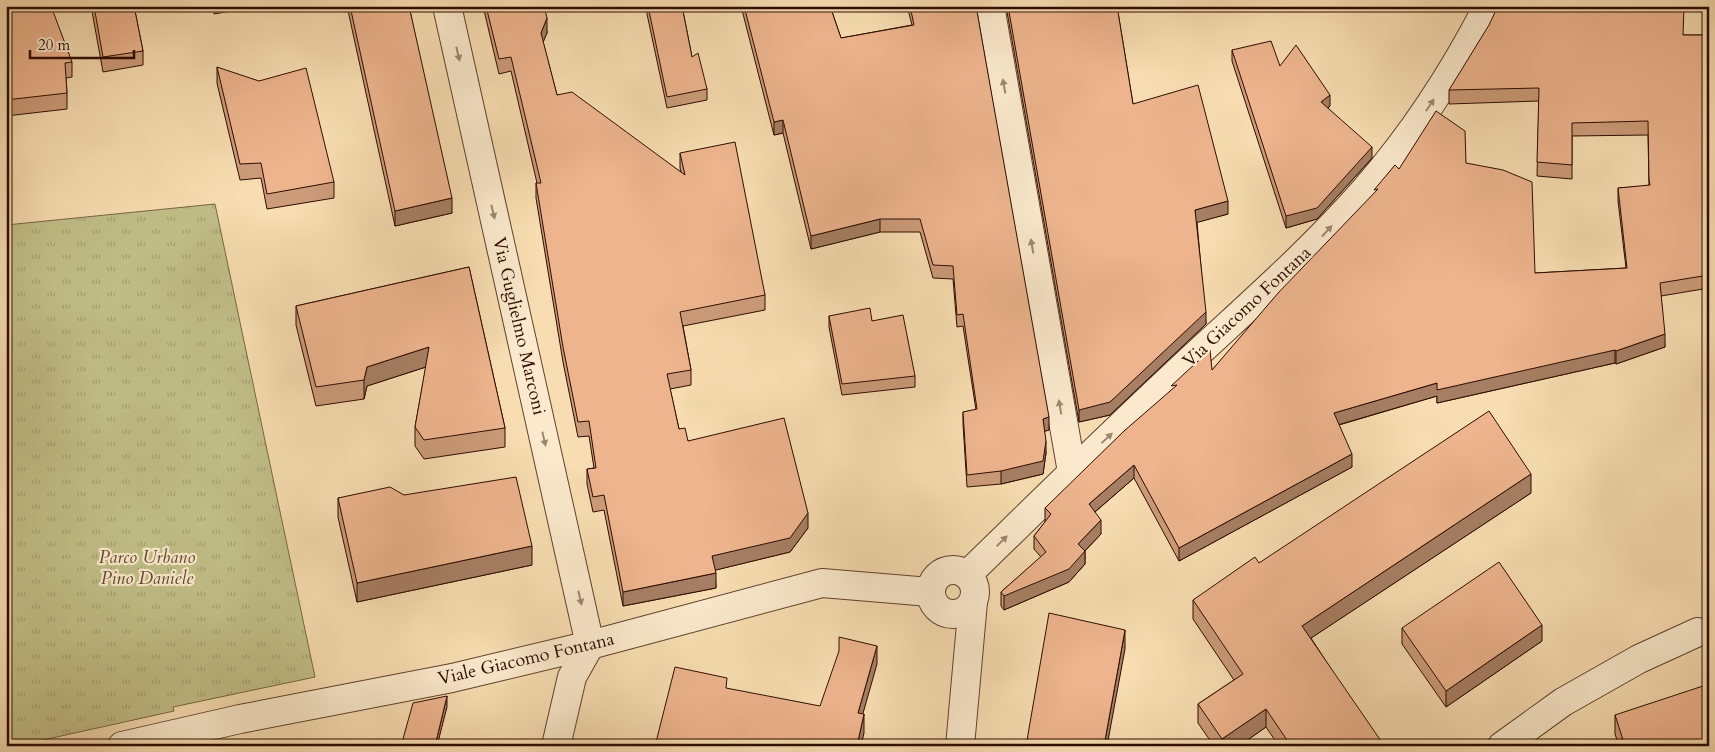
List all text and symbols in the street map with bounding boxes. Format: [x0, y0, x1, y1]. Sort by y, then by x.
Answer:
scale bar [30, 28, 134, 60]
text: 20 m [38, 35, 70, 55]
one-way arrow [454, 46, 462, 61]
one-way arrow [1000, 78, 1008, 94]
one-way arrow [1425, 98, 1434, 112]
one-way arrow [489, 205, 497, 220]
one-way arrow [1321, 225, 1333, 237]
street label: Via Guglielmo Marconi [486, 235, 552, 417]
one-way arrow [1028, 238, 1036, 254]
street label: Via Giacomo Fontana [1177, 241, 1317, 373]
one-way arrow [1056, 398, 1064, 414]
one-way arrow [540, 432, 548, 447]
one-way arrow [1101, 432, 1113, 444]
one-way arrow [996, 535, 1008, 547]
park label: Parco Urbano Pino Daniele [99, 545, 195, 591]
one-way arrow [576, 590, 584, 605]
street label: Viale Giacomo Fontana [435, 627, 617, 691]

